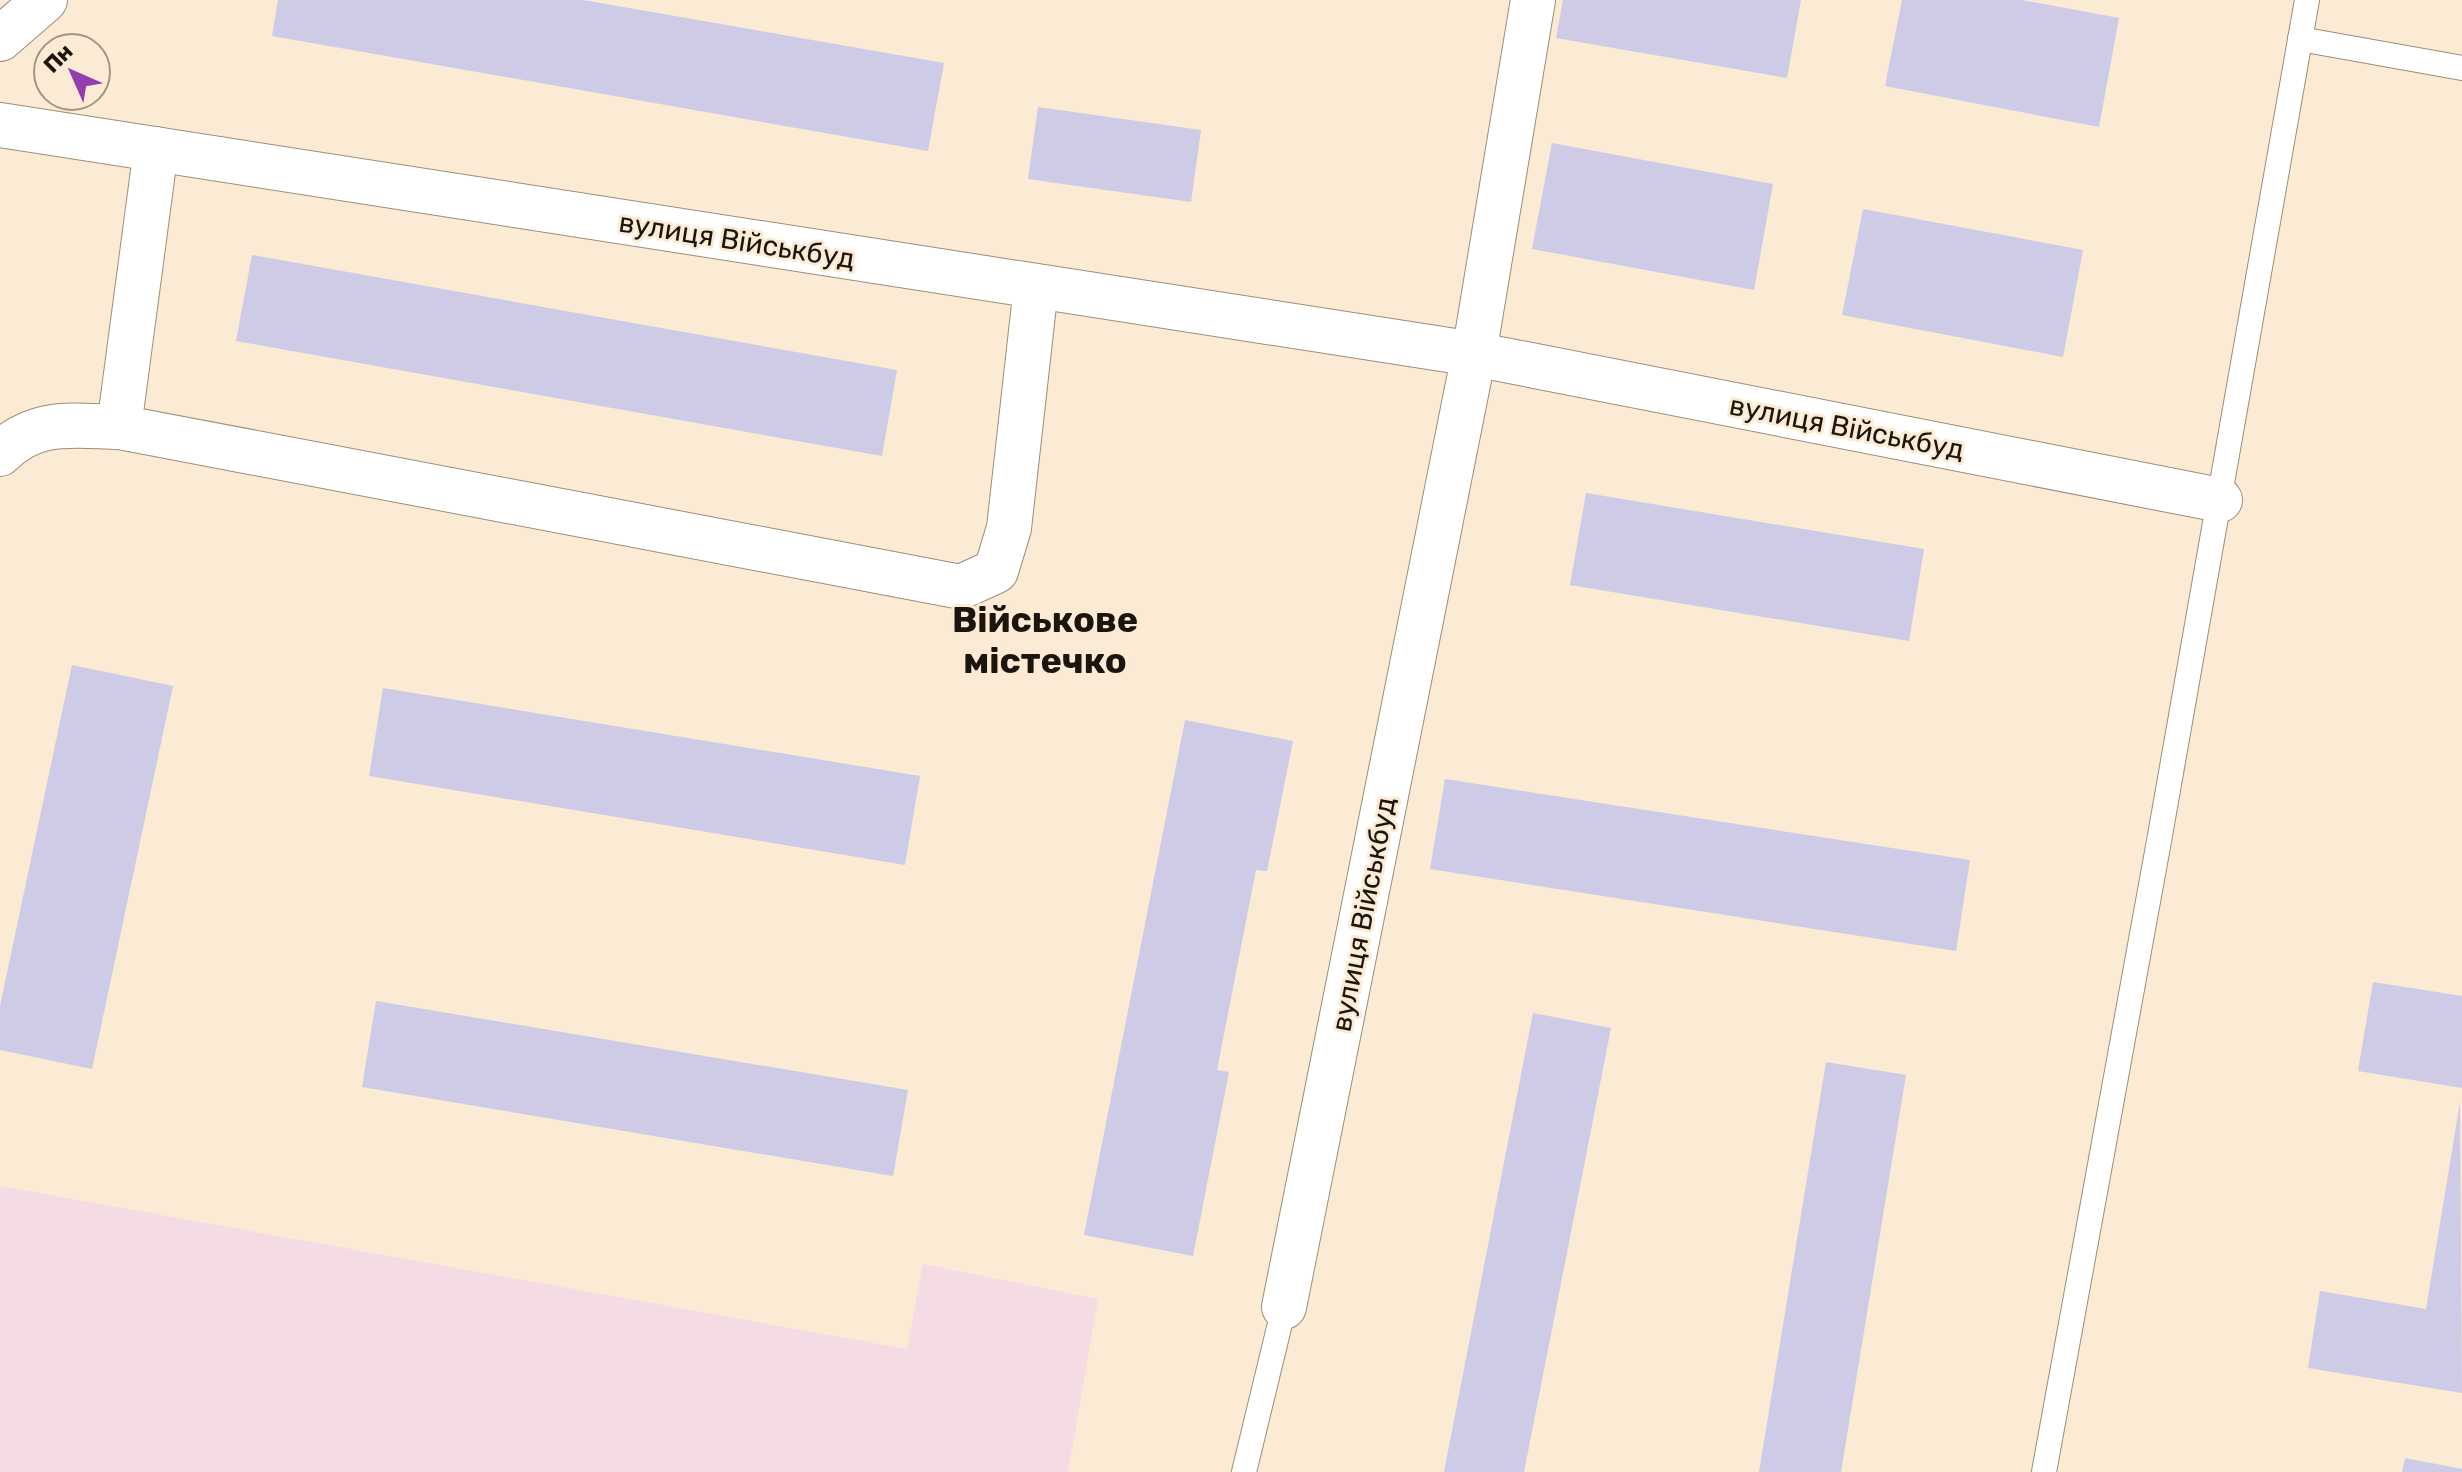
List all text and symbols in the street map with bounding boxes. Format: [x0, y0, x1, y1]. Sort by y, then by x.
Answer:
north arrow [32, 32, 112, 112]
text: Пн [38, 38, 79, 79]
street label: вулиця Військбуд [617, 206, 857, 275]
street label: вулиця Військбуд [1727, 389, 1967, 466]
district label: Військове містечко [952, 598, 1138, 682]
street label: вулиця Військбуд [1325, 794, 1402, 1034]

